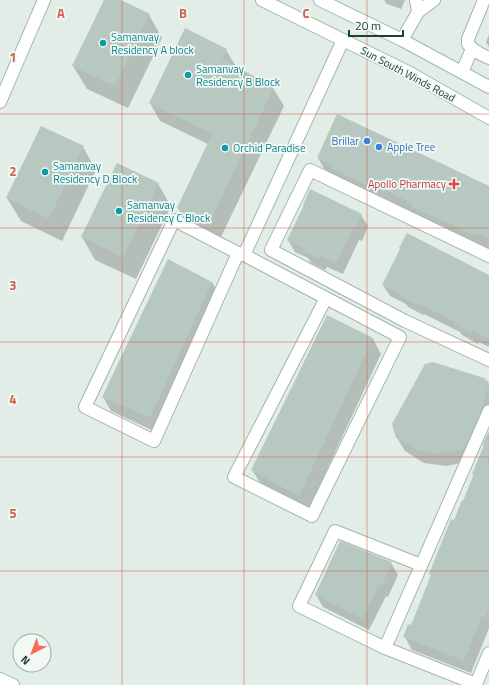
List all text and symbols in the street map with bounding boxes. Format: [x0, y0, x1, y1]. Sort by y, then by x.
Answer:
text: A [57, 3, 65, 23]
text: B [179, 3, 187, 23]
text: C [302, 3, 310, 23]
scale bar [349, 12, 403, 38]
text: 20 m [355, 16, 381, 35]
place label: Samanvay Residency A block [111, 29, 194, 58]
marker: Samanvay Residency A block [98, 38, 108, 48]
street label: Sun South Winds Road [358, 42, 458, 106]
text: 1 [9, 47, 17, 67]
place label: Samanvay Residency B Block [196, 61, 281, 90]
marker: Samanvay Residency B Block [183, 70, 193, 80]
place label: Brillar [332, 133, 359, 149]
marker: Brillar [362, 136, 372, 146]
place label: Apple Tree [387, 139, 436, 155]
place label: Orchid Paradise [233, 140, 306, 156]
marker: Apple Tree [374, 142, 384, 152]
marker: Orchid Paradise [220, 143, 230, 153]
place label: Samanvay Residency D Block [53, 158, 138, 187]
text: 2 [9, 161, 17, 181]
marker: Samanvay Residency D Block [40, 167, 50, 177]
place label: Apollo Pharmacy [368, 176, 447, 192]
marker: Apollo Pharmacy [449, 179, 459, 189]
place label: Samanvay Residency C Block [127, 197, 211, 226]
marker: Samanvay Residency C Block [114, 206, 124, 216]
text: 3 [9, 275, 17, 295]
text: 4 [9, 389, 17, 409]
text: 5 [9, 503, 17, 523]
north arrow [12, 633, 52, 673]
text: N [17, 652, 33, 669]

